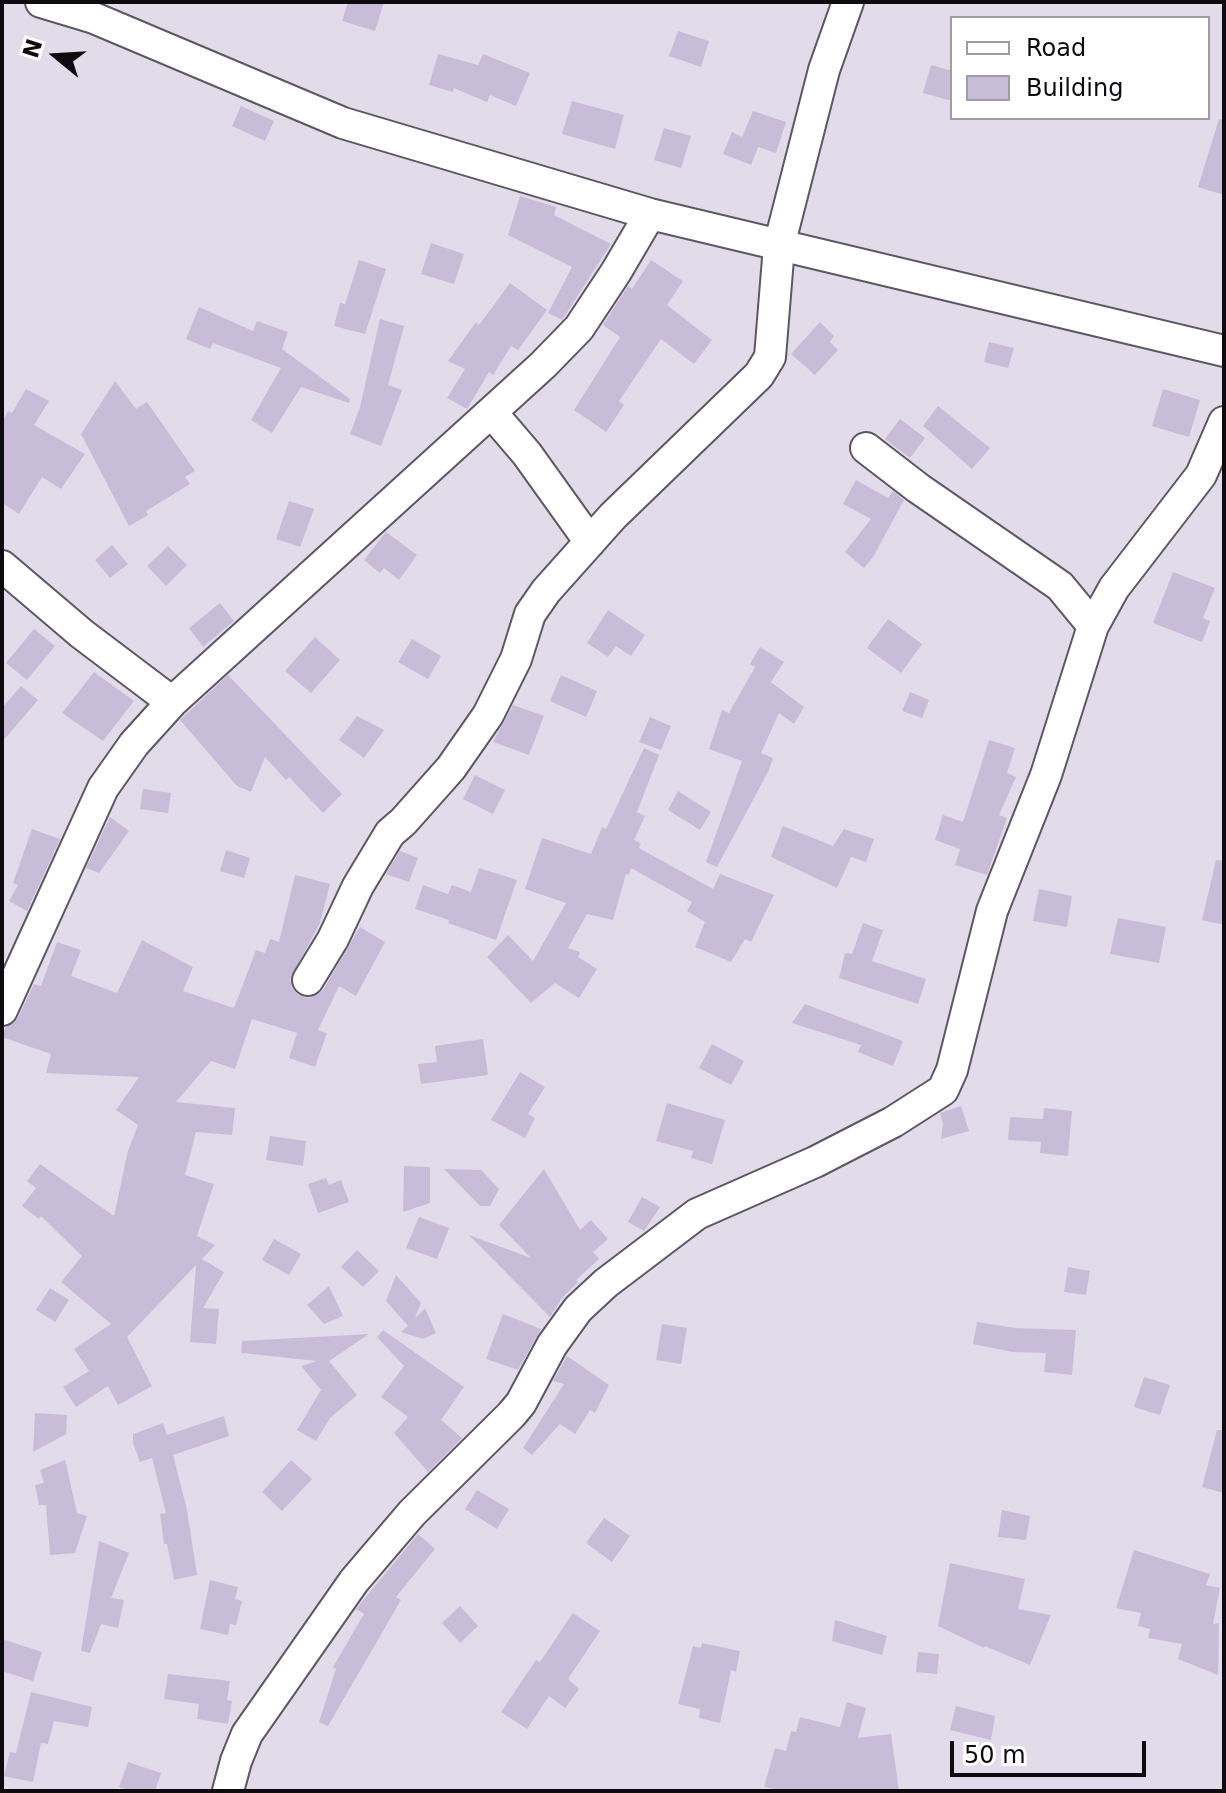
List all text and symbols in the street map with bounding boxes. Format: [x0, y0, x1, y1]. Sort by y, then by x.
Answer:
north arrow [16, 16, 96, 96]
legend [950, 16, 1210, 120]
text: Road [1026, 34, 1086, 62]
text: N [18, 36, 47, 61]
text: Building [1026, 74, 1123, 102]
scale bar [954, 1725, 1150, 1775]
text: 50 m [964, 1741, 1026, 1769]

